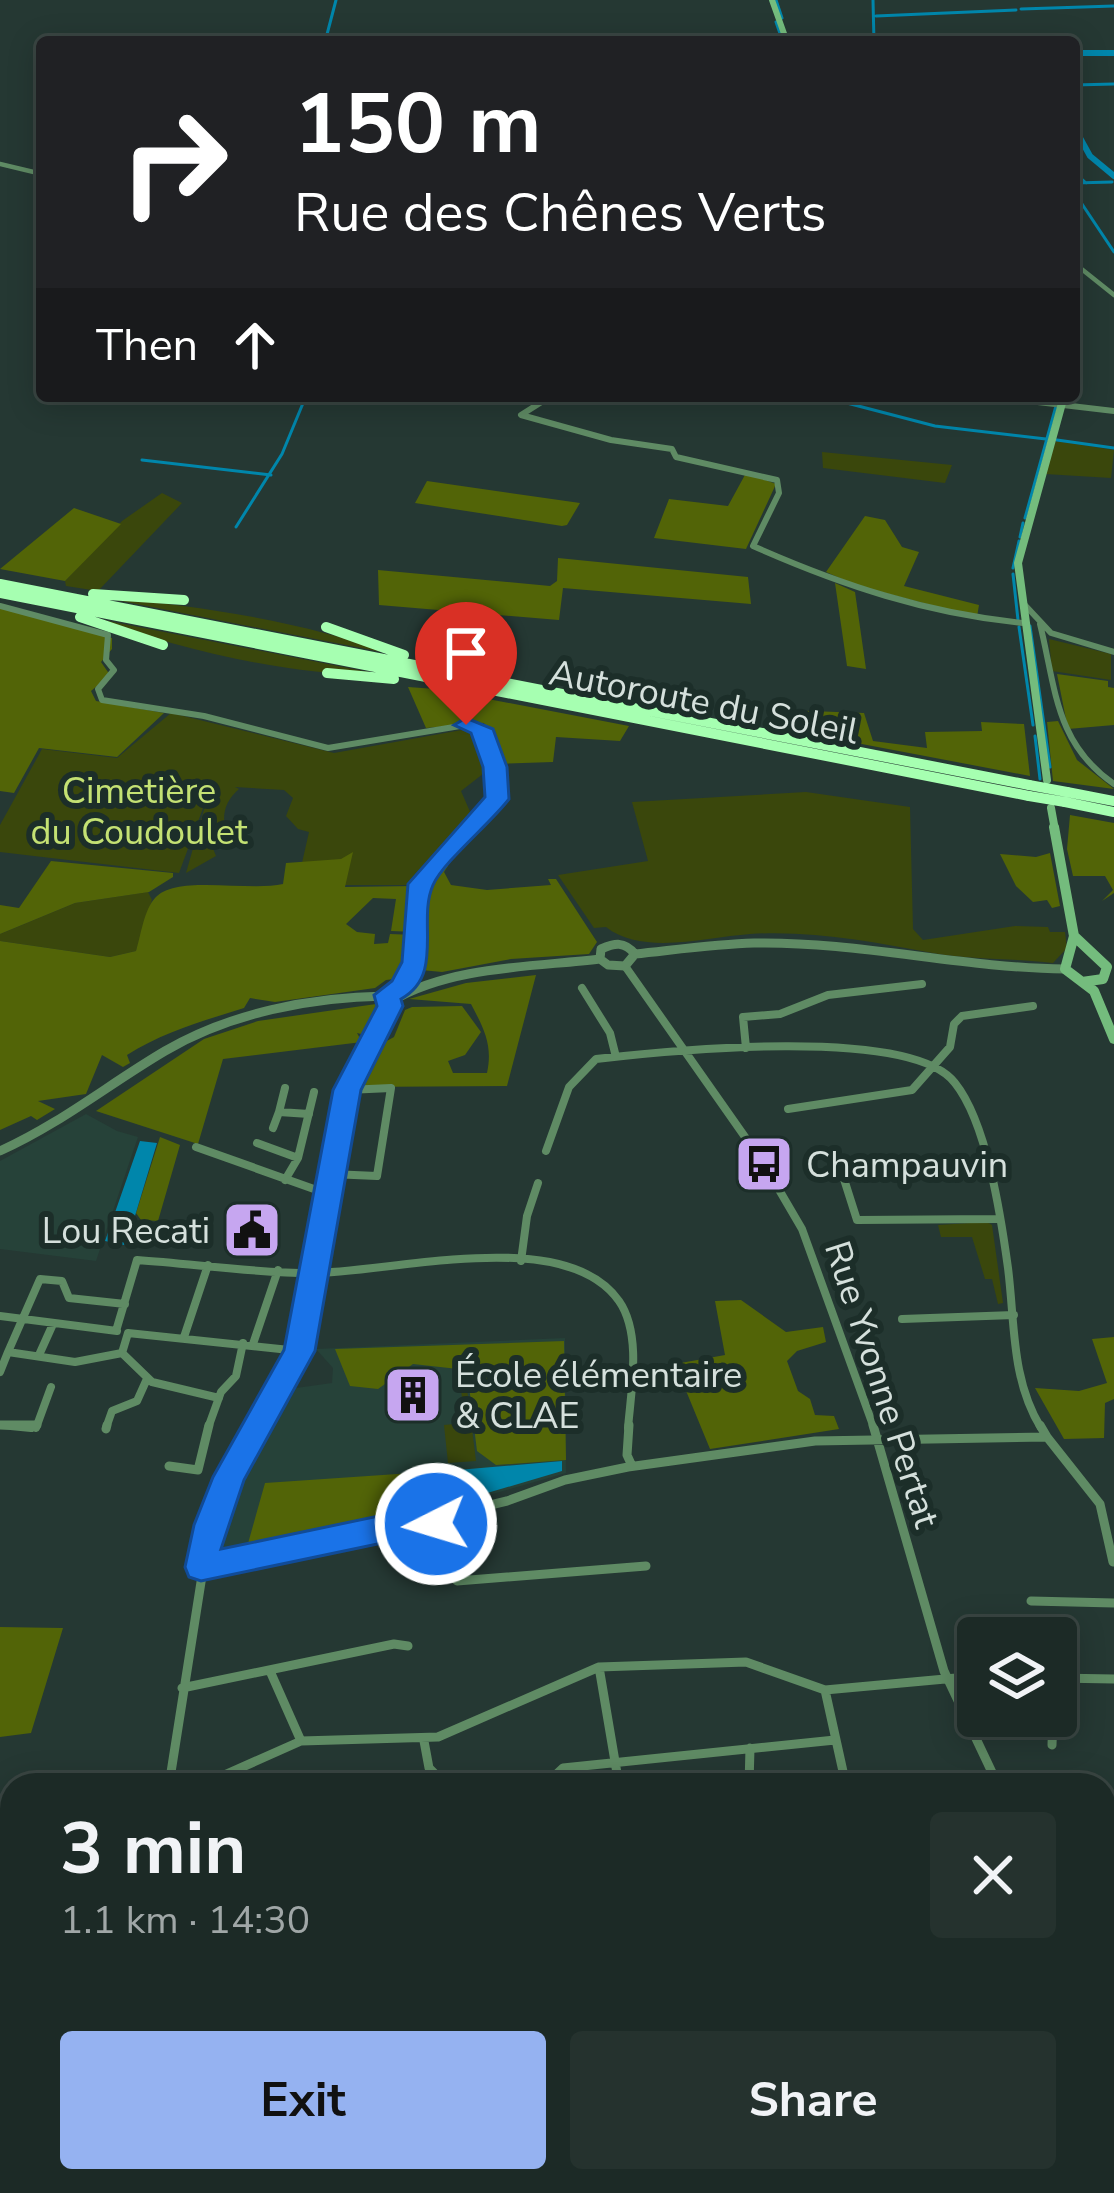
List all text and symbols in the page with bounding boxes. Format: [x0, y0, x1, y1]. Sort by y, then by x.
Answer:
text: 150 m [294, 67, 542, 182]
icon: right [96, 84, 252, 240]
text: Rue des Chênes Verts [294, 176, 826, 250]
icon: ahead [222, 312, 288, 378]
text: Then [96, 315, 198, 376]
pin [415, 602, 517, 725]
icon: arrive [433, 620, 499, 686]
street label: Autoroute du Soleil [545, 648, 863, 757]
park label: Cimetière du Coudoulet [30, 767, 248, 857]
bus stop icon: Champauvin [733, 1133, 795, 1195]
place label: Champauvin [806, 1141, 1008, 1190]
public building icon: Lou Recati [221, 1199, 283, 1261]
place label: Lou Recati [42, 1207, 210, 1256]
street label: Rue Yvonne Pertat [812, 1235, 951, 1534]
place label: École élémentaire & CLAE [455, 1351, 742, 1441]
building icon: École élémentaire & CLAE [382, 1364, 444, 1426]
position arrow [373, 1461, 499, 1587]
map controls [957, 1617, 1077, 1737]
button: layers [957, 1617, 1077, 1737]
text: 3 min [60, 1800, 246, 1898]
button: close [930, 1812, 1056, 1938]
text: 1.1 km · 14:30 [60, 1894, 310, 1947]
button: Exit [60, 2031, 546, 2169]
button: Share [570, 2031, 1056, 2169]

